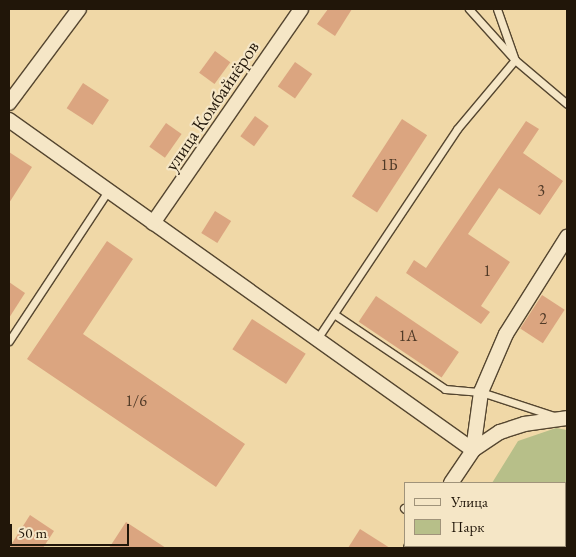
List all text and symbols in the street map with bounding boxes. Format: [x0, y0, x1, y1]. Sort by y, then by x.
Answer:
street label: улица Комбайнёров [160, 37, 264, 175]
house number: 1Б [380, 155, 398, 175]
house number: 3 [537, 181, 545, 201]
house number: 1 [483, 261, 491, 281]
house number: 2 [539, 309, 547, 329]
house number: 1А [399, 326, 417, 346]
house number: 1/6 [125, 391, 147, 411]
legend [404, 482, 566, 547]
text: Улица [451, 492, 488, 511]
scale bar [12, 514, 131, 546]
text: Парк [451, 517, 484, 536]
text: 50 m [18, 523, 47, 542]

